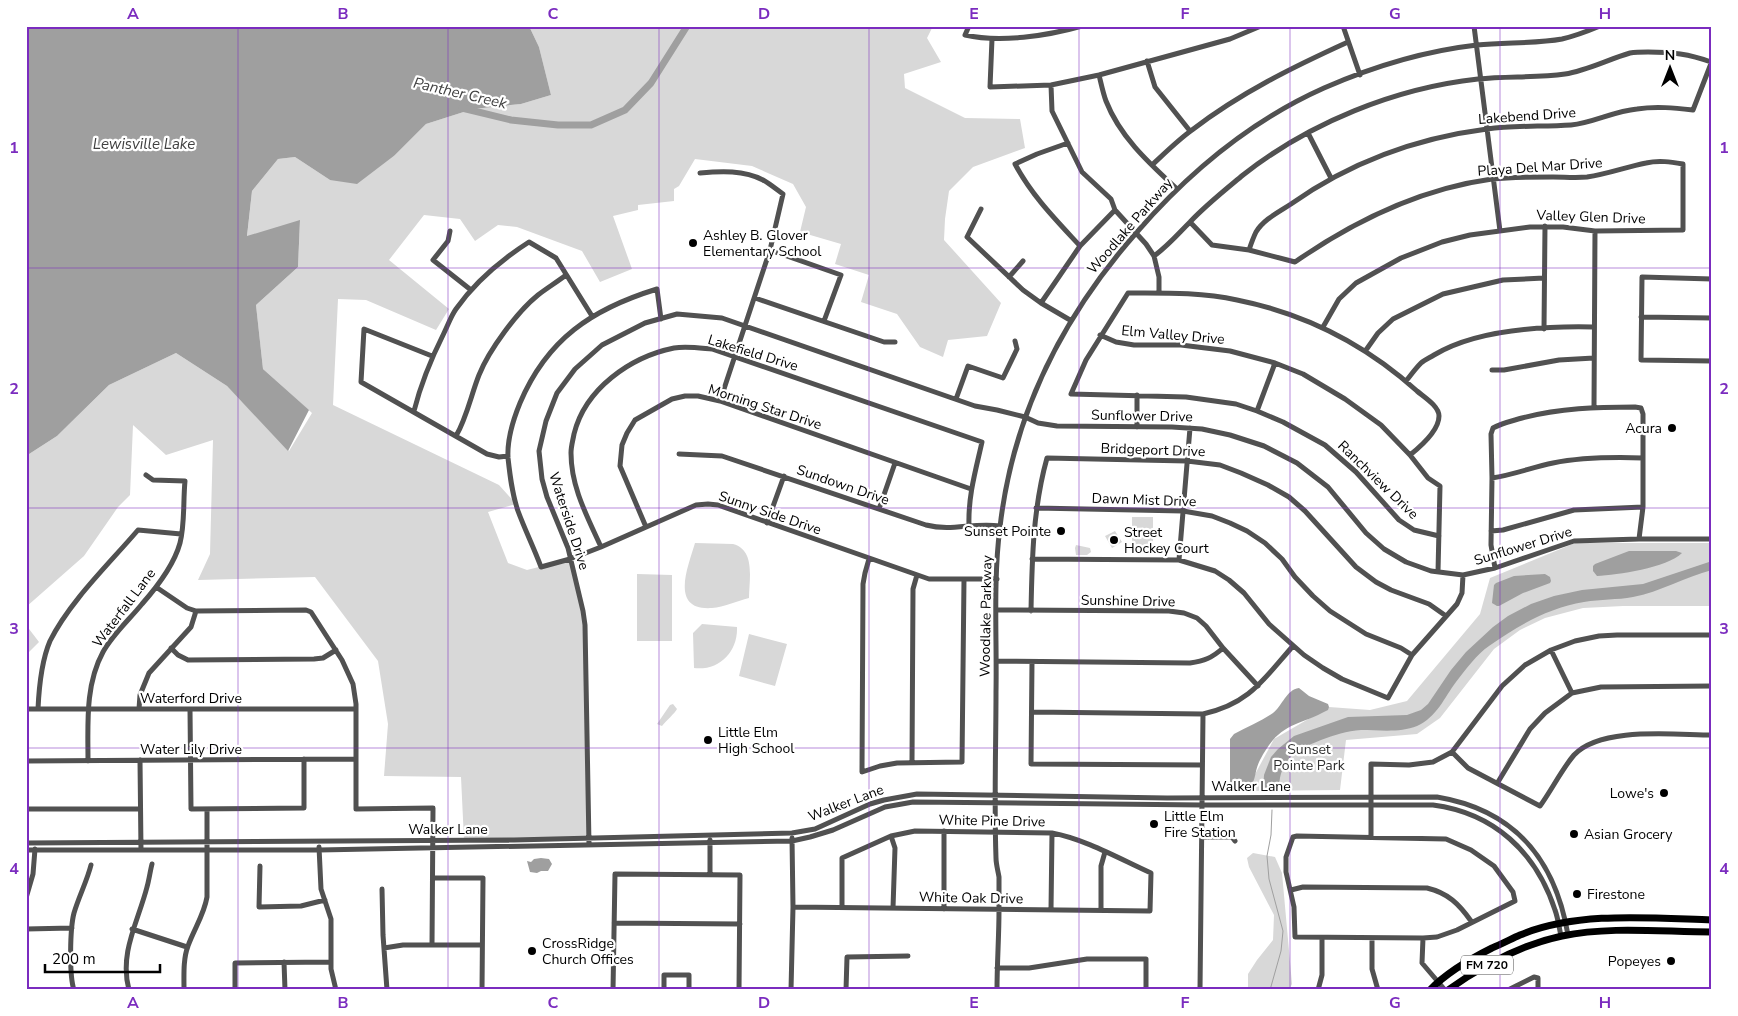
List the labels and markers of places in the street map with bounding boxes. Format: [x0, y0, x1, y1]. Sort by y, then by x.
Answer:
place label: Ashley B. Glover Elementary School [703, 226, 822, 261]
marker: Ashley B. Glover Elementary School [687, 237, 699, 249]
place label: Acura [1625, 419, 1662, 438]
marker: Acura [1666, 422, 1678, 434]
place label: Sunset Pointe [964, 522, 1051, 541]
place label: Street Hockey Court [1124, 523, 1209, 558]
marker: Sunset Pointe [1055, 525, 1067, 537]
marker: Street Hockey Court [1108, 534, 1120, 546]
place label: Little Elm High School [718, 723, 795, 758]
marker: Little Elm High School [702, 734, 714, 746]
place label: Lowe's [1610, 784, 1654, 803]
marker: Lowe's [1658, 787, 1670, 799]
place label: Little Elm Fire Station [1164, 807, 1236, 842]
marker: Little Elm Fire Station [1148, 818, 1160, 830]
place label: Asian Grocery [1584, 825, 1673, 844]
marker: Asian Grocery [1568, 828, 1580, 840]
place label: Firestone [1587, 885, 1645, 904]
marker: Firestone [1571, 888, 1583, 900]
place label: CrossRidge Church Offices [542, 934, 634, 969]
marker: CrossRidge Church Offices [526, 945, 538, 957]
place label: Popeyes [1608, 952, 1661, 971]
marker: Popeyes [1665, 955, 1677, 967]

